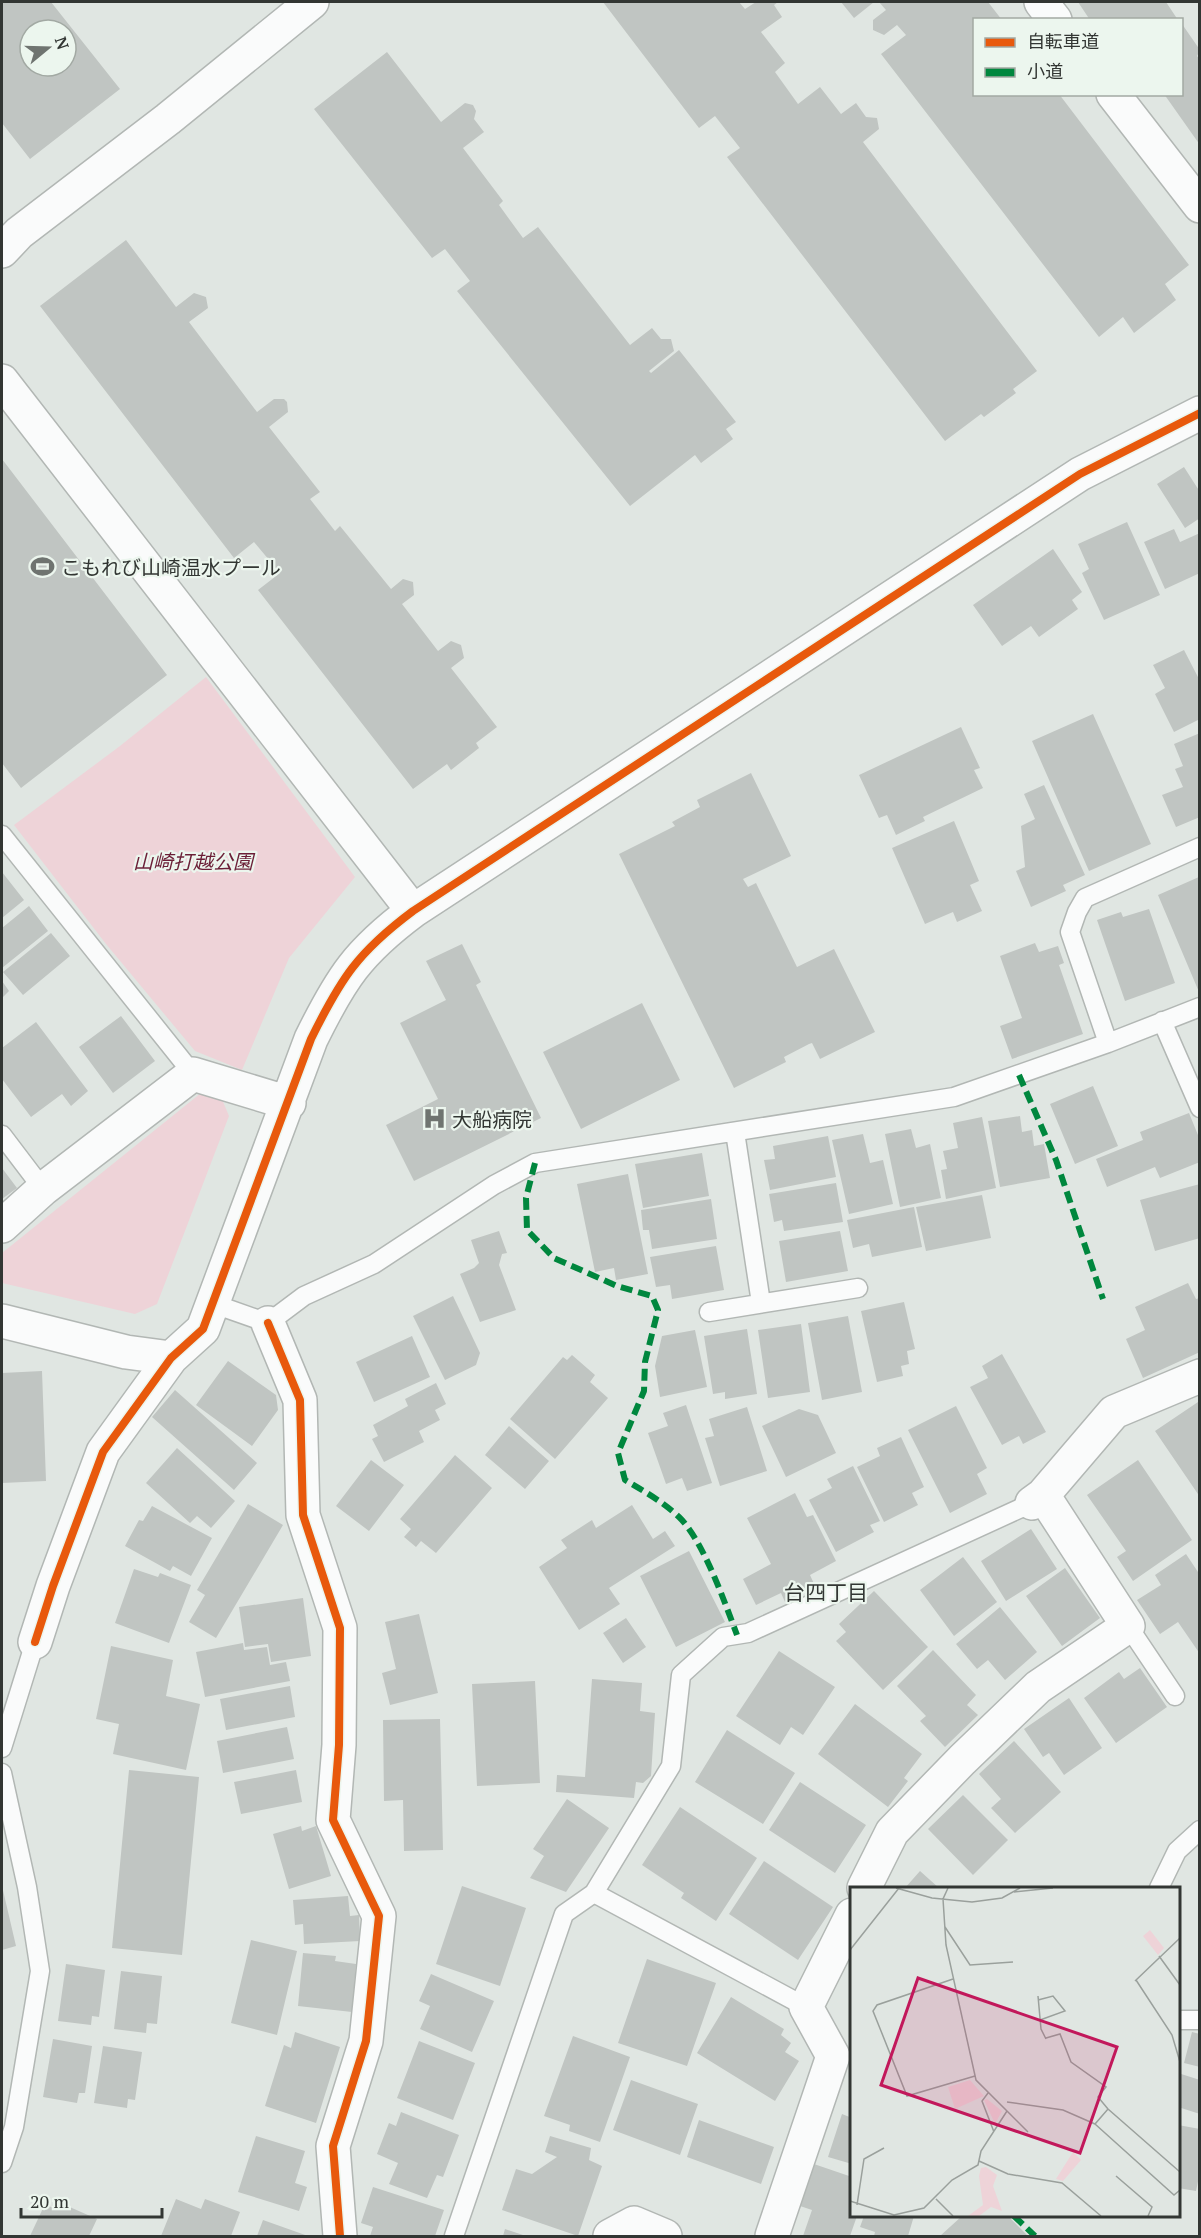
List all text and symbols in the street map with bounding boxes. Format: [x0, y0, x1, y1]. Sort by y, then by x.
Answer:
north arrow [18, 18, 78, 78]
legend [973, 18, 1183, 96]
text: 自転車道 [1027, 29, 1099, 53]
text: N [50, 34, 75, 52]
text: 小道 [1027, 59, 1063, 83]
sports icon: こもれび山崎温水プール [30, 554, 56, 580]
place label: こもれび山崎温水プール [61, 554, 281, 581]
park label: 山崎打越公園 [133, 848, 256, 875]
hospital icon: 大船病院 [421, 1106, 447, 1132]
place label: 大船病院 [452, 1106, 532, 1133]
district label: 台四丁目 [784, 1578, 868, 1606]
inset map [850, 1887, 1180, 2217]
scale bar [21, 2181, 162, 2219]
text: 20 m [30, 2189, 70, 2213]

